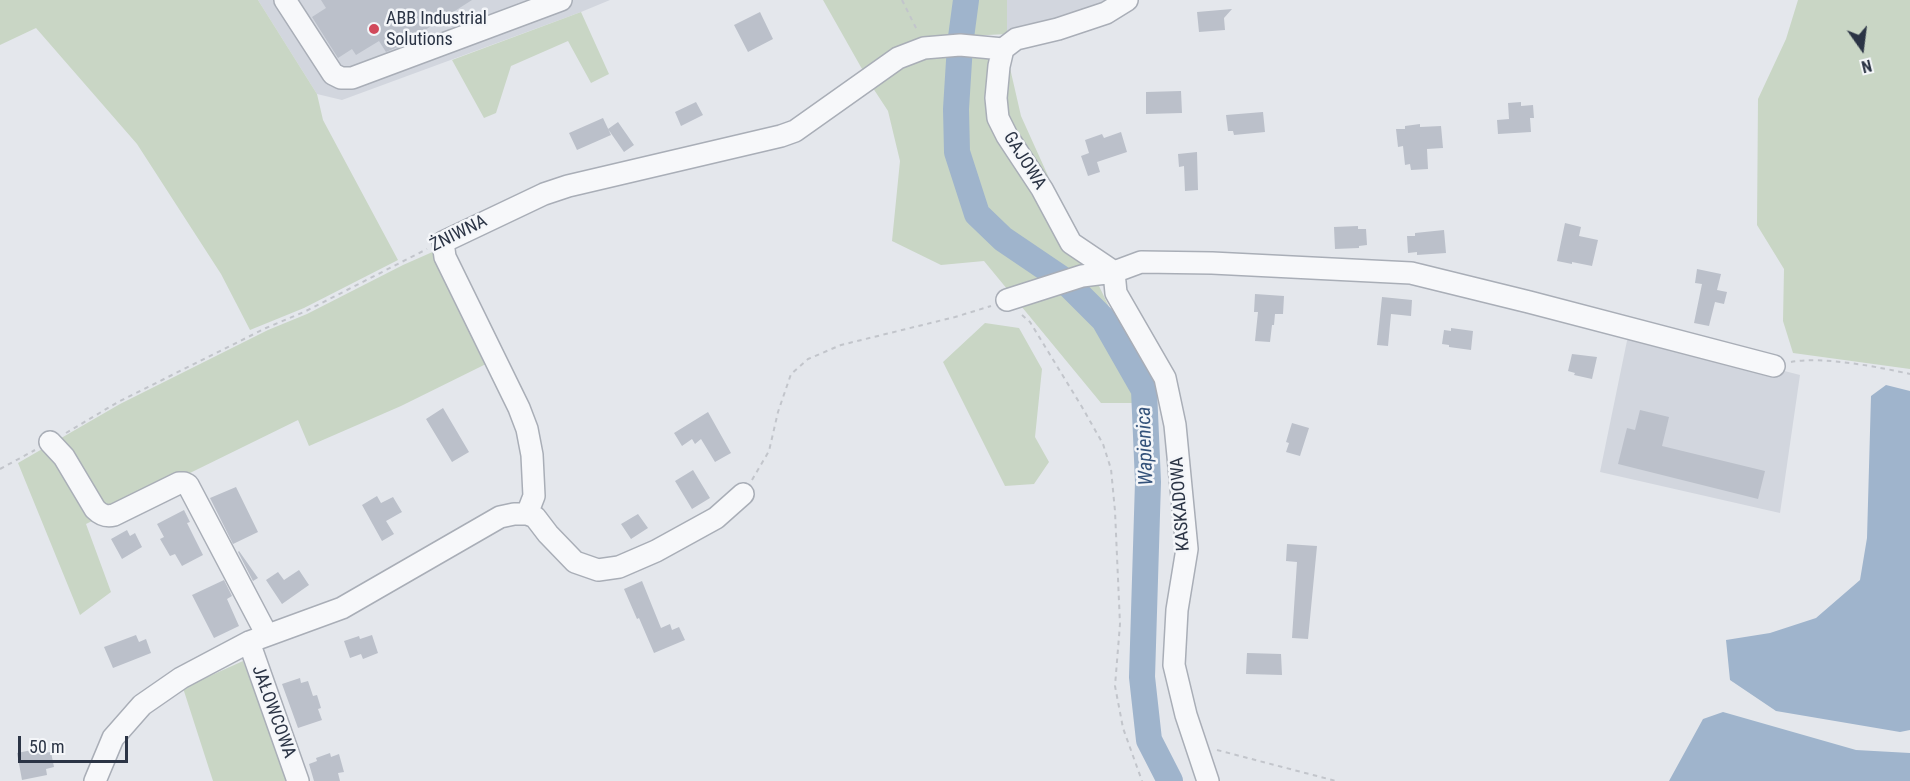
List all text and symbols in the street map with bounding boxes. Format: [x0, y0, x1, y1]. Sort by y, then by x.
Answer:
place label: ABB Industrial Solutions [386, 8, 487, 50]
north arrow [1832, 18, 1892, 78]
marker: ABB Industrial Solutions [367, 22, 381, 36]
text: N [1859, 56, 1874, 76]
street label: GAJOWA [998, 128, 1050, 194]
street label: ŻNIWNA [427, 211, 491, 257]
water label: Wapienica [1133, 406, 1159, 486]
street label: KASKADOWA [1167, 456, 1195, 552]
street label: JAŁOWCOWA [246, 663, 300, 761]
scale bar [21, 724, 130, 762]
text: 50 m [29, 736, 64, 757]

